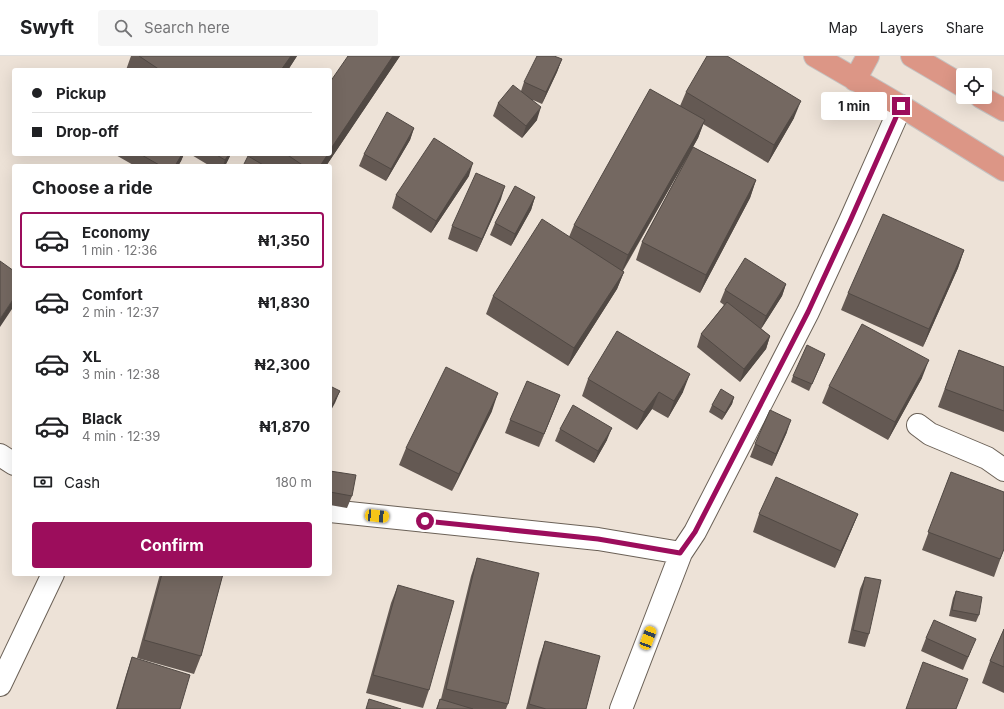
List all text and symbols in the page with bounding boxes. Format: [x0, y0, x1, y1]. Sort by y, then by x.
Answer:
search box [98, 10, 378, 46]
text: Swyft [20, 16, 74, 39]
icon: search [112, 17, 134, 39]
text: Search here [144, 18, 230, 37]
text: Map [829, 19, 858, 36]
text: Layers [880, 19, 924, 36]
text: Share [946, 19, 984, 36]
map controls [956, 68, 992, 104]
button: locate [956, 68, 992, 104]
text: Pickup [56, 84, 106, 103]
callout: 1 min [821, 92, 887, 120]
route end [892, 97, 910, 115]
text: 1 min [838, 98, 870, 114]
text: Drop-off [56, 122, 119, 141]
text: Choose a ride [32, 177, 153, 198]
icon: car [34, 222, 70, 258]
text: Economy [82, 223, 150, 242]
text: ₦1,350 [258, 231, 310, 250]
text: 1 min · 12:36 [82, 242, 157, 258]
icon: car [34, 284, 70, 320]
text: Comfort [82, 285, 143, 304]
text: ₦1,830 [258, 293, 310, 312]
text: 2 min · 12:37 [82, 304, 159, 320]
icon: car [34, 346, 70, 382]
text: XL [82, 347, 102, 366]
text: ₦2,300 [255, 355, 310, 374]
text: 3 min · 12:38 [82, 366, 160, 382]
icon: car [34, 408, 70, 444]
text: Black [82, 409, 122, 428]
text: ₦1,870 [259, 417, 310, 436]
text: 4 min · 12:39 [82, 428, 160, 444]
icon: cash [32, 471, 54, 493]
text: Cash [64, 473, 100, 492]
text: 180 m [275, 474, 312, 490]
car [364, 509, 390, 523]
route start [416, 512, 434, 530]
button: Confirm [32, 522, 312, 568]
car [638, 625, 658, 651]

